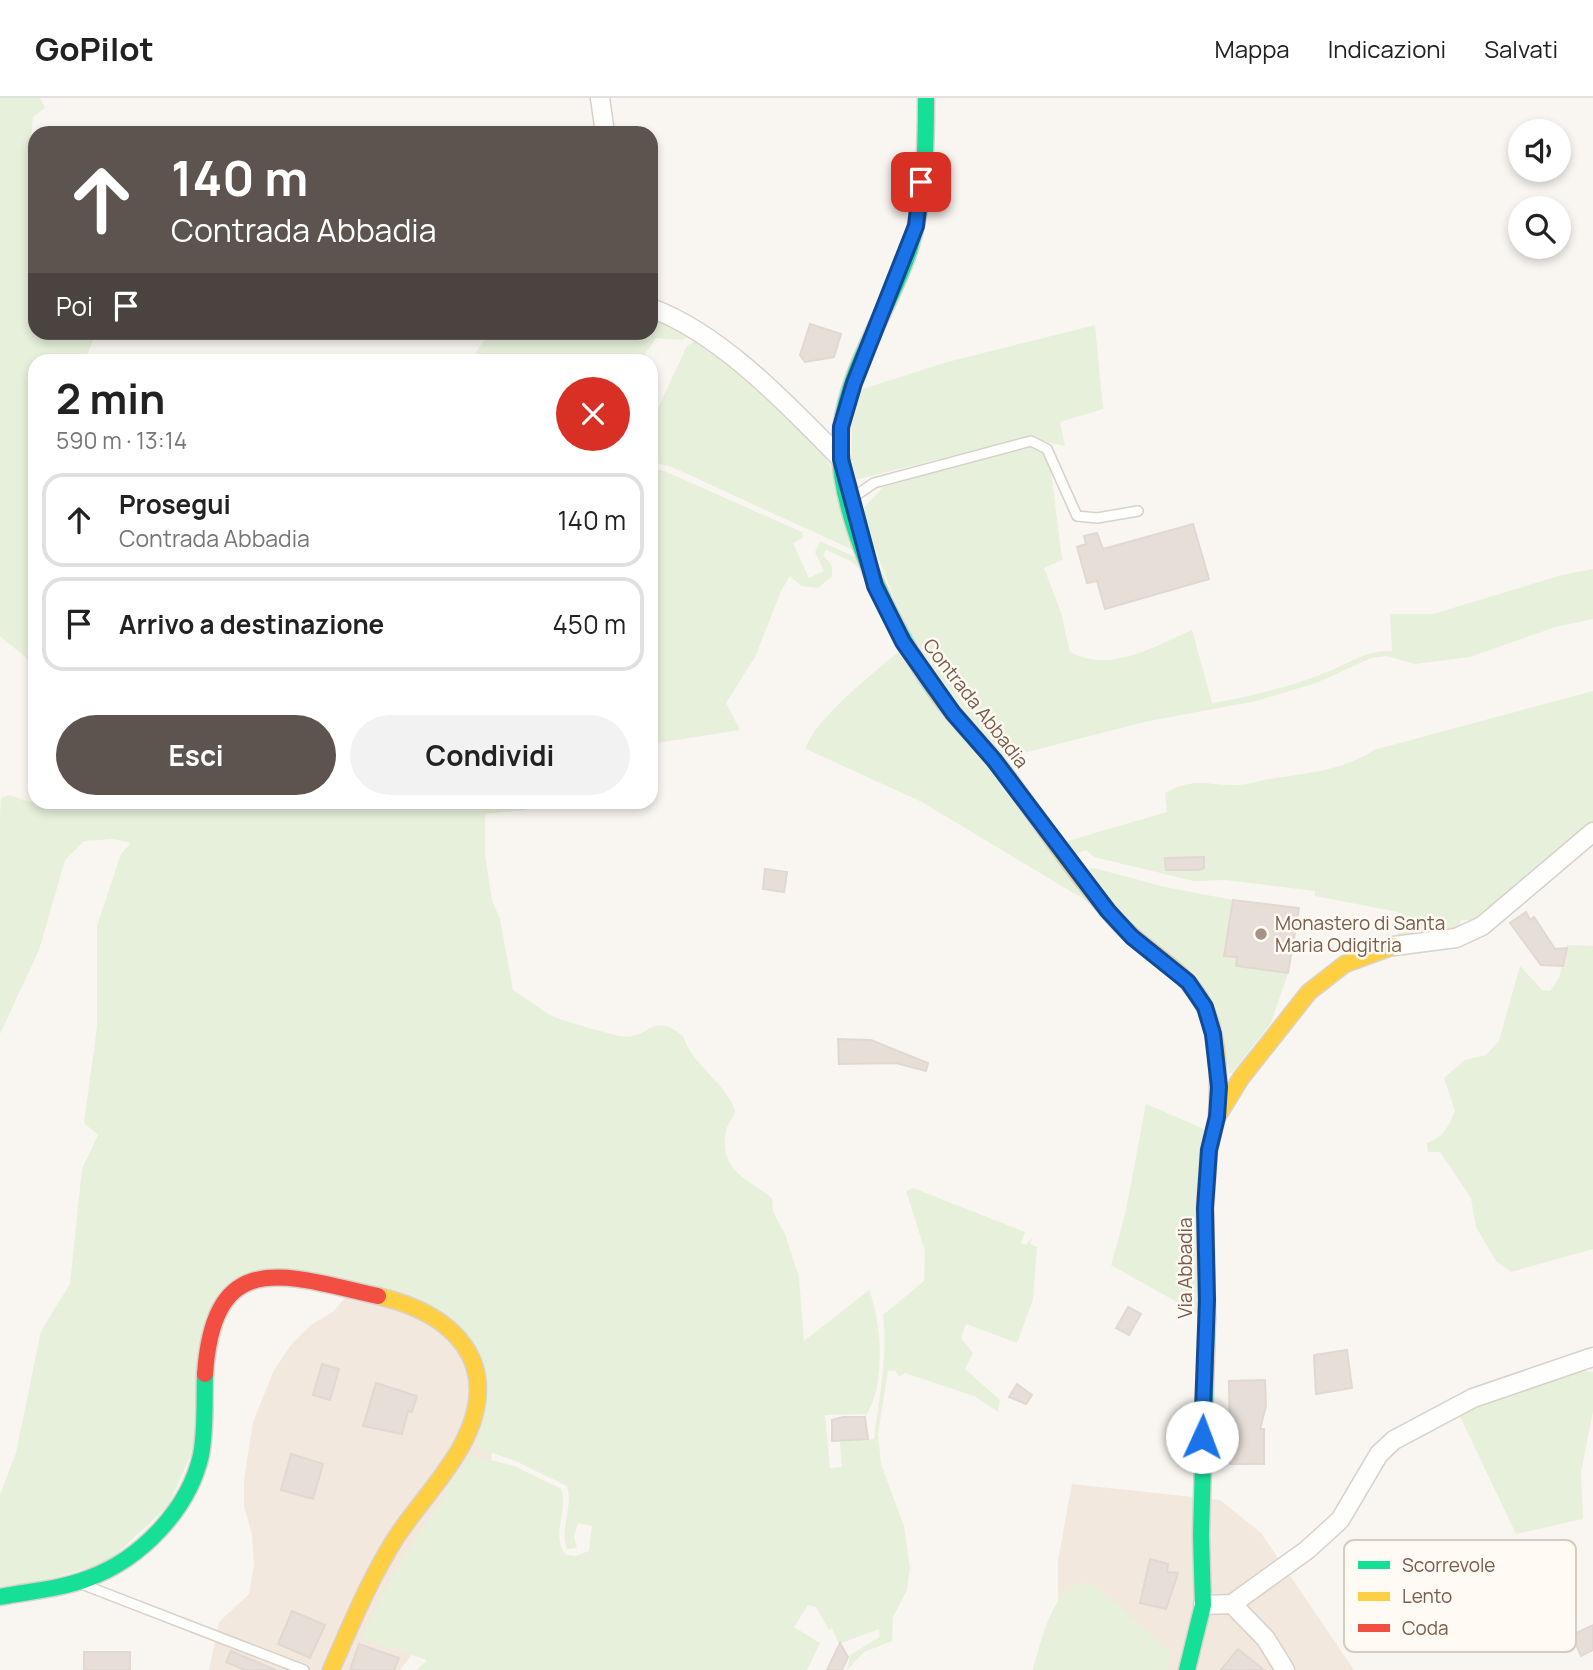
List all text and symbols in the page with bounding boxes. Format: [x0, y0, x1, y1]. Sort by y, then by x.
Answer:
text: GoPilot [35, 26, 154, 71]
text: Mappa [1214, 32, 1290, 65]
text: Indicazioni [1328, 32, 1446, 65]
text: Salvati [1484, 32, 1558, 65]
map controls [1508, 119, 1571, 259]
button: sound [1508, 119, 1571, 182]
text: 140 m [171, 144, 308, 211]
pin [891, 152, 951, 212]
icon: ahead [56, 154, 147, 245]
icon: arrive [902, 163, 940, 201]
button: search [1508, 196, 1571, 259]
text: Contrada Abbadia [171, 208, 437, 252]
icon: arrive [107, 287, 145, 325]
text: Poi [56, 288, 93, 324]
text: 2 min [56, 369, 165, 427]
button: close [556, 377, 630, 451]
text: 590 m · 13:14 [56, 424, 187, 456]
text: Prosegui [119, 486, 231, 522]
icon: ahead [60, 501, 98, 539]
text: 140 m [557, 502, 626, 538]
text: Contrada Abbadia [119, 522, 310, 554]
icon: arrive [60, 605, 98, 643]
text: Arrivo a destinazione [119, 606, 384, 642]
text: 450 m [553, 606, 626, 642]
street label: Contrada Abbadia [917, 633, 1035, 773]
button: Esci [56, 715, 336, 795]
button: Condividi [350, 715, 630, 795]
place label: Monastero di Santa Maria Odigitria [1275, 910, 1445, 958]
marker: Monastero di Santa Maria Odigitria [1253, 926, 1269, 942]
street label: Via Abbadia [1172, 1217, 1198, 1319]
position arrow [1165, 1400, 1239, 1474]
legend [1344, 1540, 1576, 1652]
text: Scorrevole [1402, 1552, 1495, 1578]
text: Lento [1402, 1583, 1452, 1609]
text: Coda [1402, 1615, 1449, 1641]

